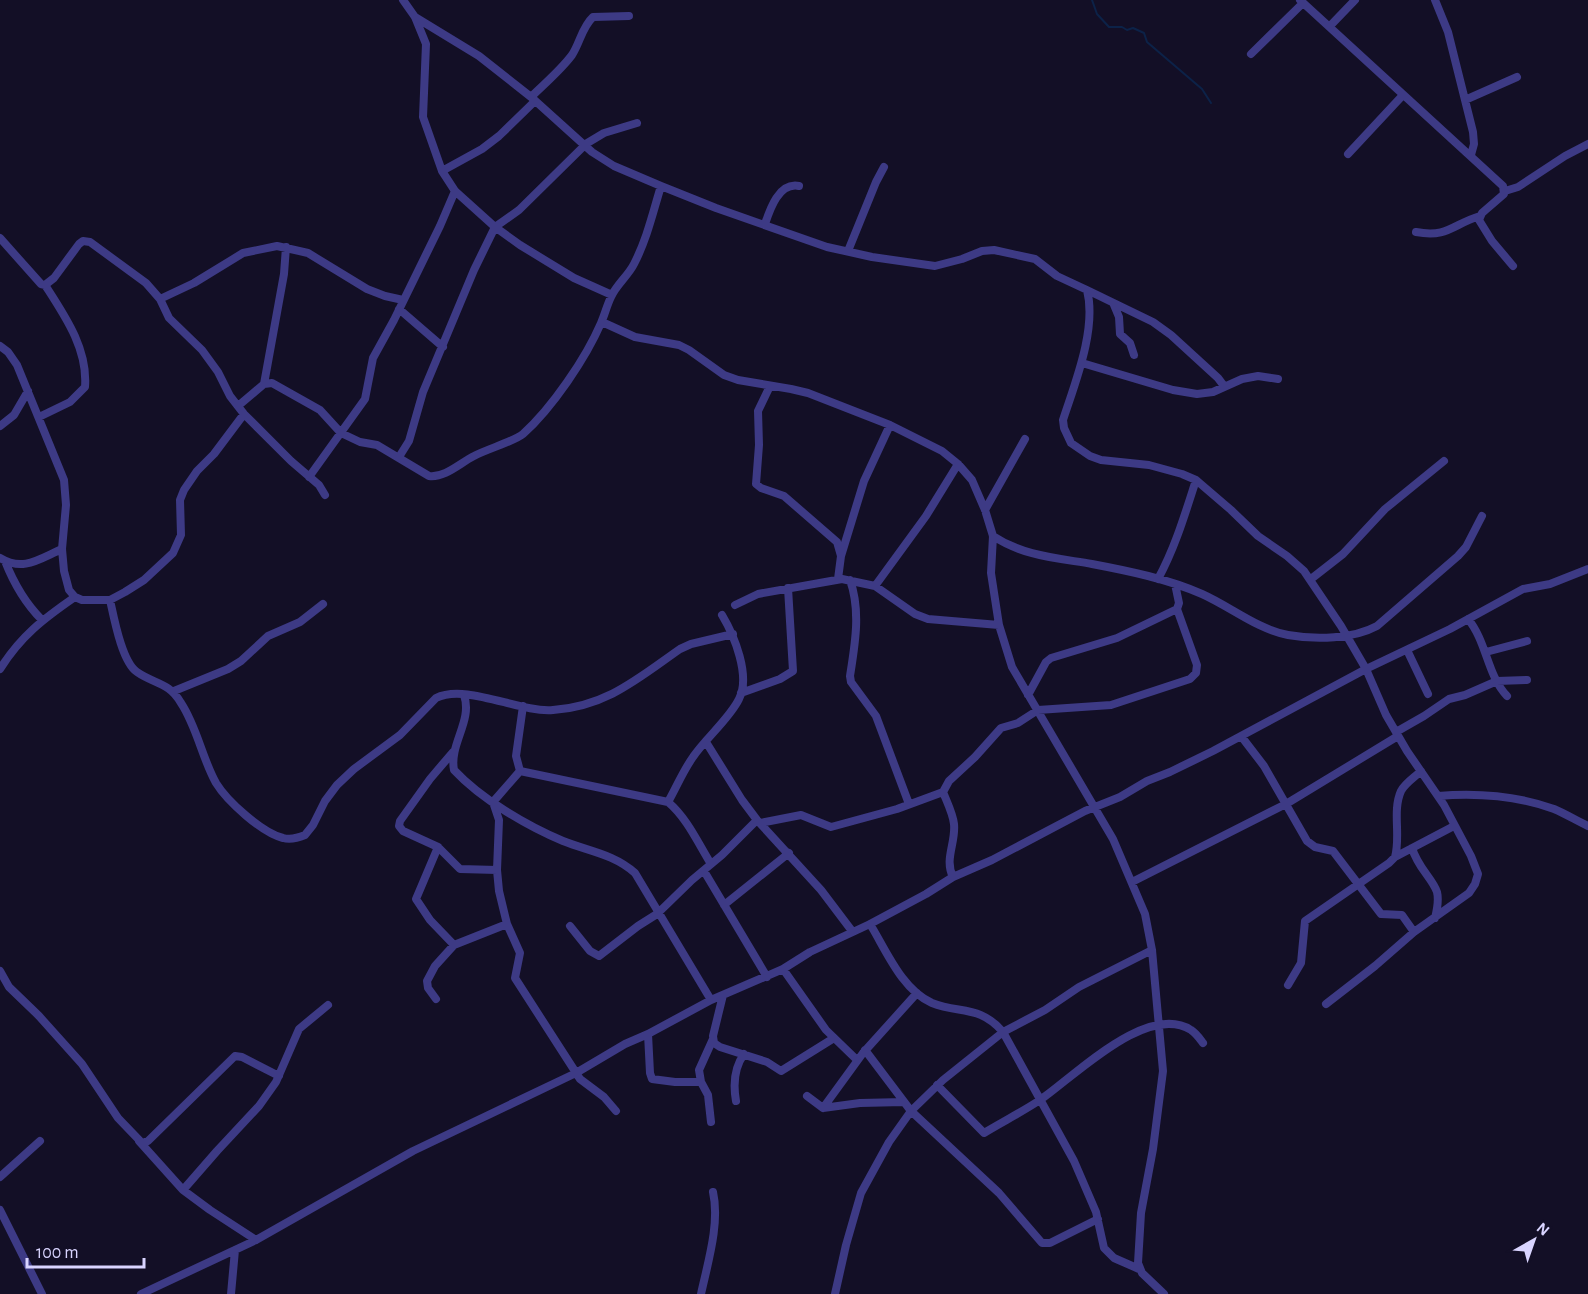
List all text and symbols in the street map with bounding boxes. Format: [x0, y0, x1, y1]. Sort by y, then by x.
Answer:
north arrow [1504, 1210, 1564, 1270]
text: N [1534, 1220, 1552, 1239]
scale bar [27, 1231, 144, 1269]
text: 100 m [36, 1244, 79, 1262]

